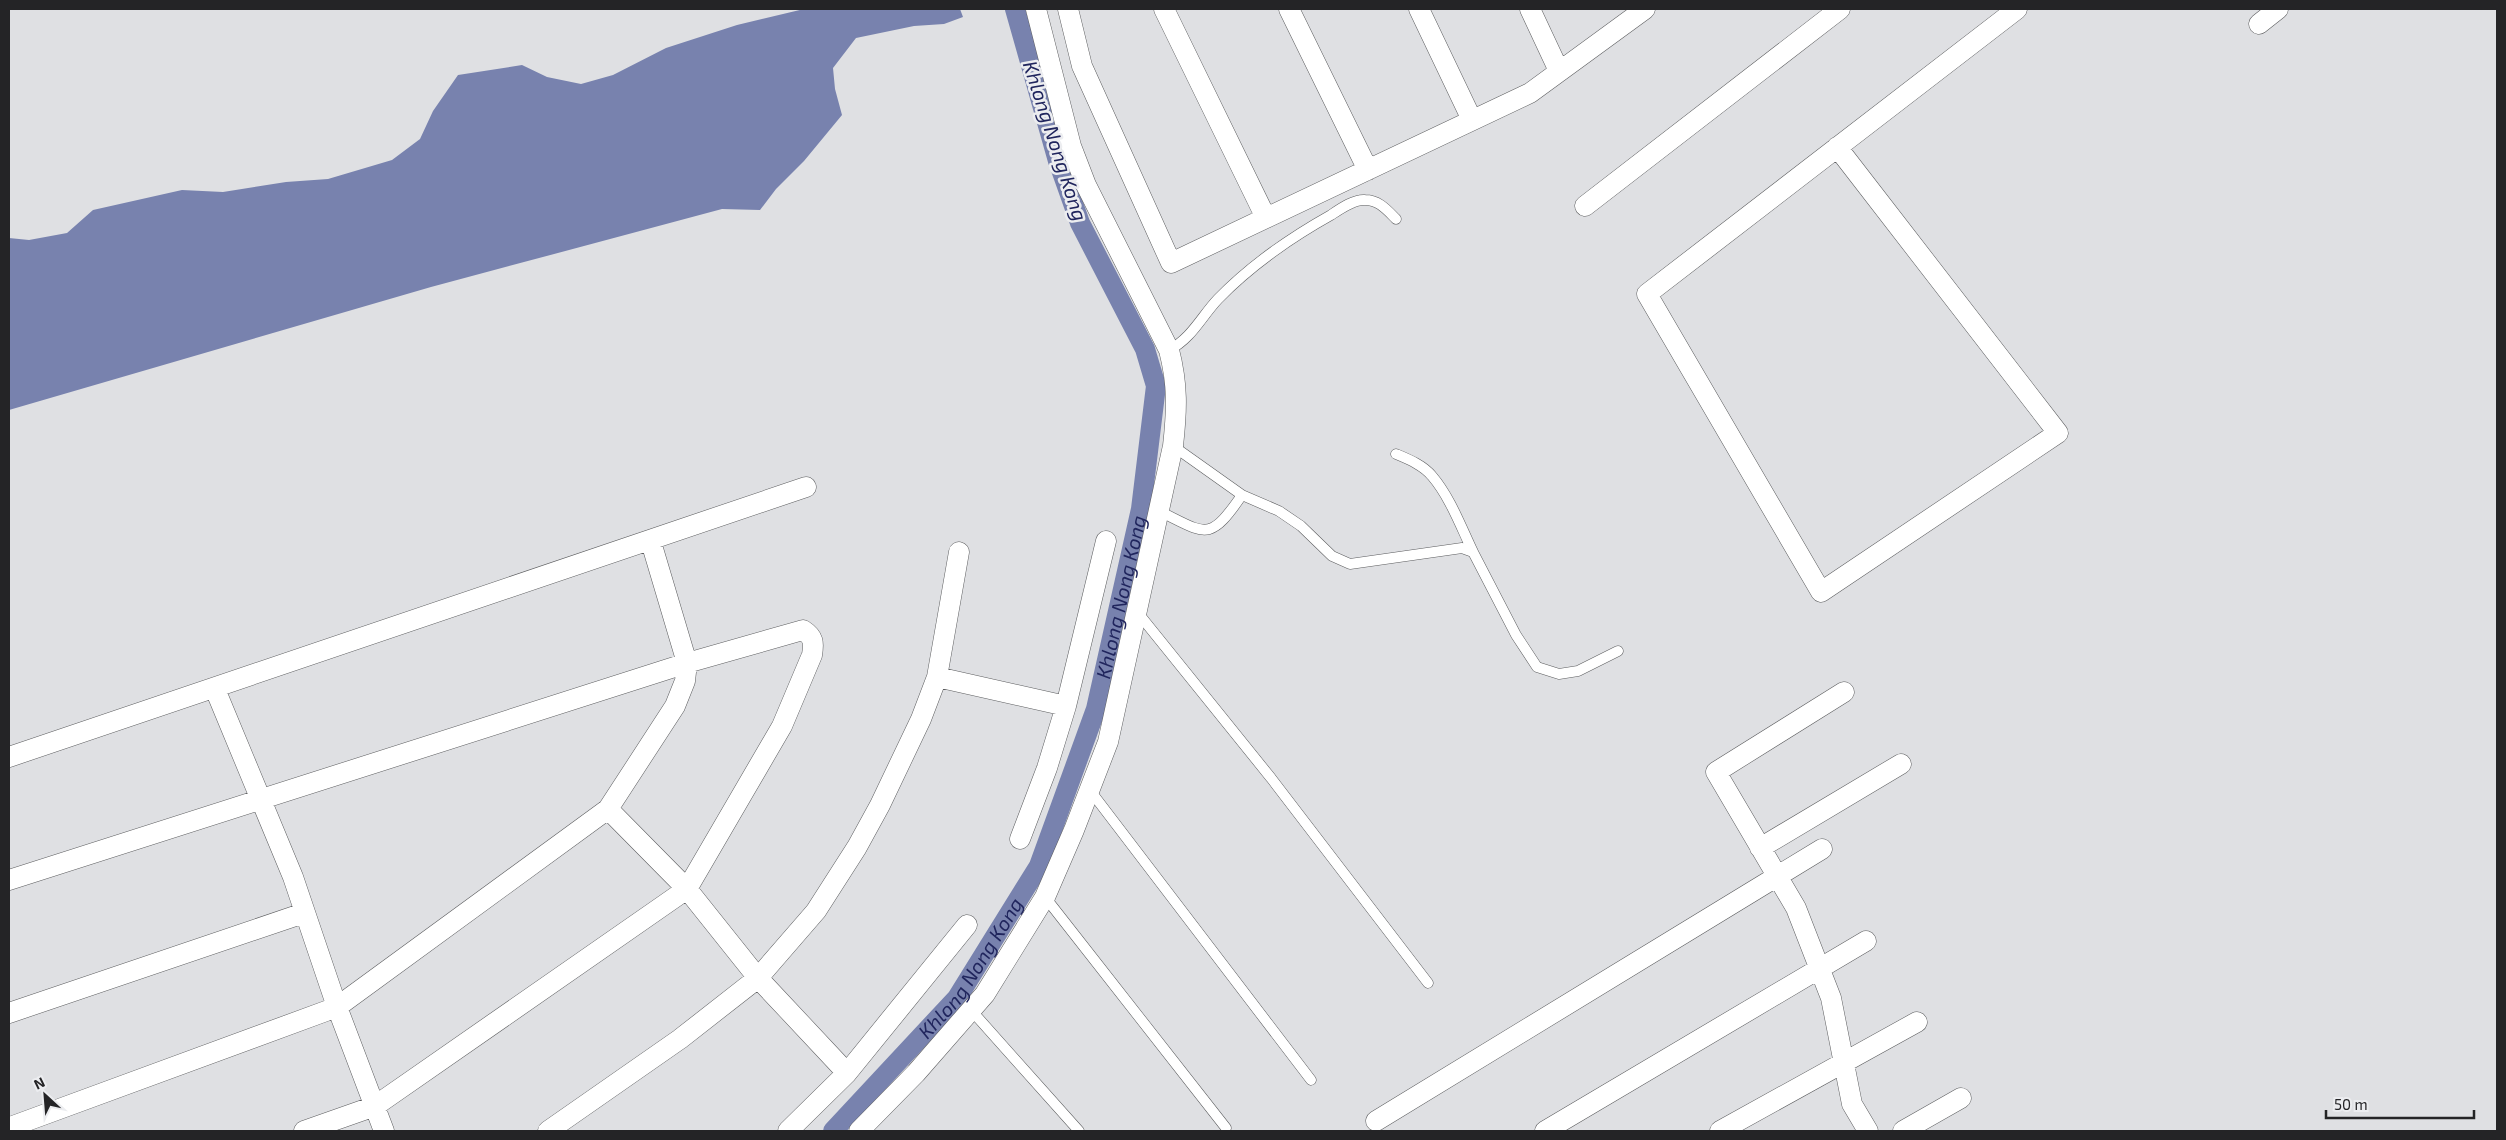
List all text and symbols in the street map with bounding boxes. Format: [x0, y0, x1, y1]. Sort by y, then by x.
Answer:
water label: Khlong Nong Kong [1019, 58, 1093, 224]
water label: Khlong Nong Kong [1090, 513, 1150, 681]
water label: Khlong Nong Kong [913, 893, 1027, 1043]
north arrow [20, 1070, 70, 1120]
text: N [31, 1073, 47, 1093]
scale bar [2326, 1088, 2474, 1120]
text: 50 m [2334, 1095, 2368, 1113]

